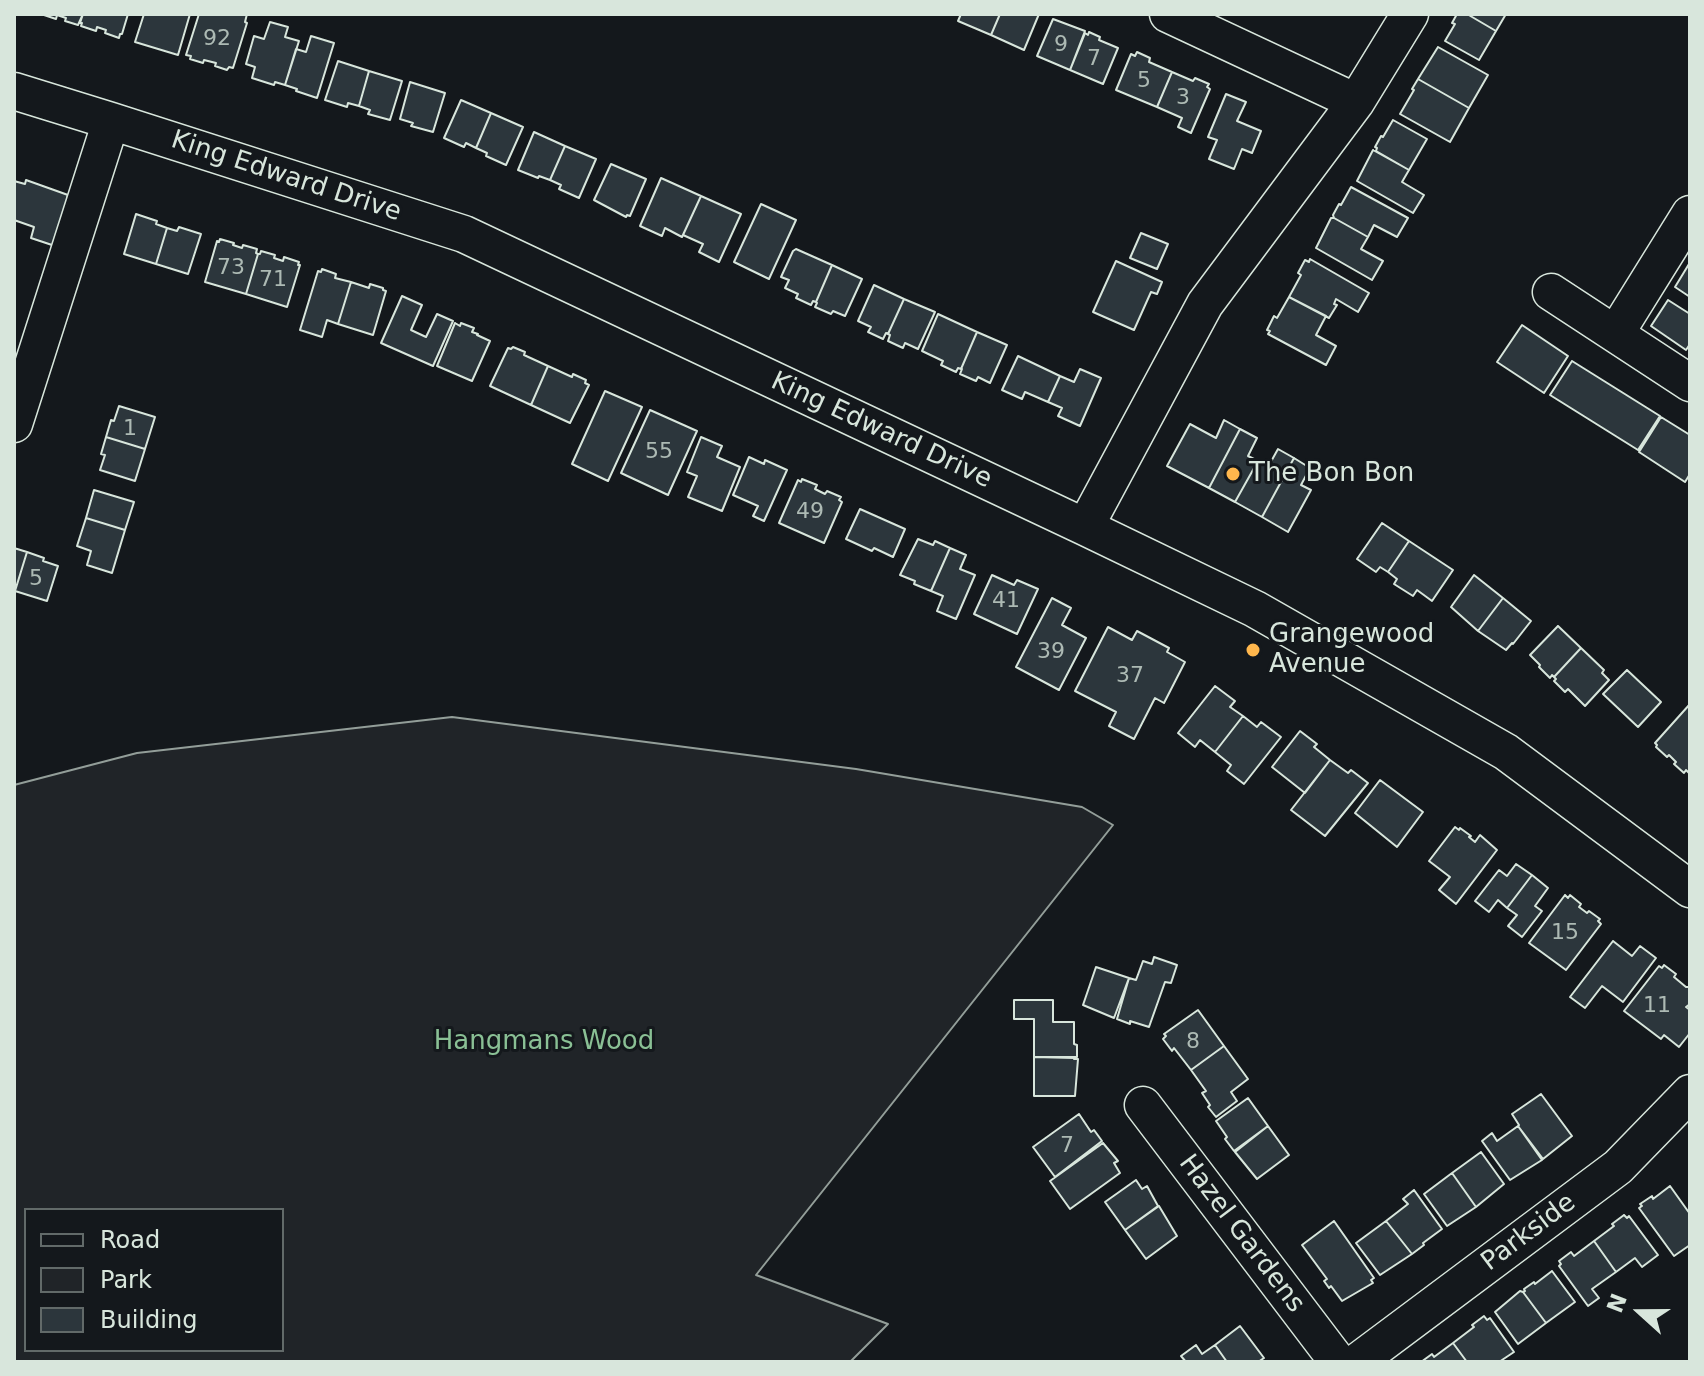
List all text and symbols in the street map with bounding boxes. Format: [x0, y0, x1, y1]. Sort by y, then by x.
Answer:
house number: 92 [203, 26, 231, 52]
house number: 9 [1054, 32, 1068, 58]
house number: 7 [1087, 46, 1101, 72]
house number: 5 [1137, 68, 1151, 94]
house number: 3 [1176, 85, 1190, 111]
street label: King Edward Drive [167, 125, 405, 229]
house number: 73 [217, 255, 245, 281]
house number: 71 [259, 267, 287, 293]
street label: King Edward Drive [766, 366, 996, 496]
house number: 1 [123, 416, 137, 442]
house number: 55 [645, 439, 673, 465]
place label: The Bon Bon [1249, 458, 1414, 490]
marker: The Bon Bon [1224, 465, 1242, 483]
house number: 49 [796, 499, 824, 525]
house number: 5 [29, 566, 43, 592]
house number: 41 [992, 588, 1020, 614]
place label: Grangewood Avenue [1269, 619, 1434, 680]
house number: 39 [1037, 639, 1065, 665]
marker: Grangewood Avenue [1244, 641, 1262, 659]
house number: 37 [1116, 663, 1144, 689]
house number: 15 [1551, 920, 1579, 946]
house number: 11 [1643, 993, 1671, 1019]
park label: Hangmans Wood [434, 1026, 654, 1058]
house number: 8 [1186, 1029, 1200, 1055]
house number: 7 [1060, 1133, 1074, 1159]
street label: Hazel Gardens [1172, 1149, 1310, 1319]
street label: Parkside [1476, 1188, 1582, 1278]
legend [24, 1208, 284, 1352]
text: Road [100, 1226, 160, 1254]
text: Park [100, 1266, 152, 1294]
north arrow [1600, 1272, 1680, 1352]
text: N [1602, 1290, 1632, 1316]
text: Building [100, 1306, 197, 1334]

